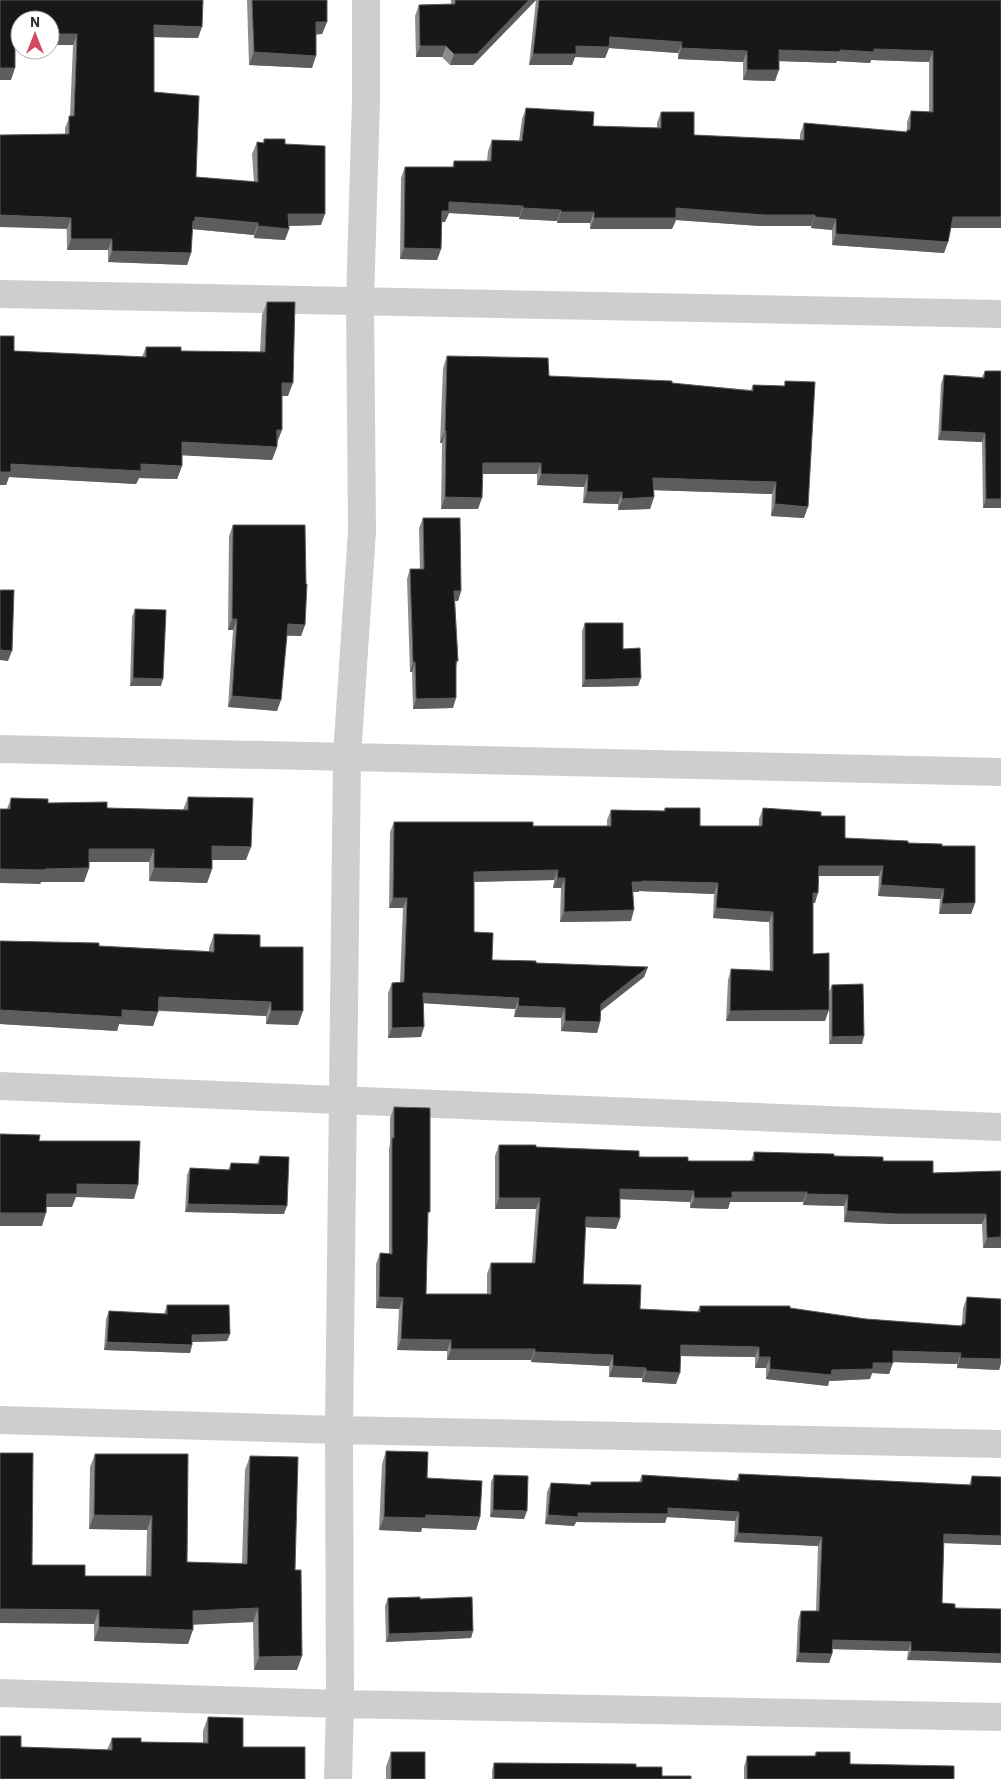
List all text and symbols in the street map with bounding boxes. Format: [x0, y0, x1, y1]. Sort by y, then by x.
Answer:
north arrow [10, 10, 60, 60]
text: N [30, 13, 40, 31]

